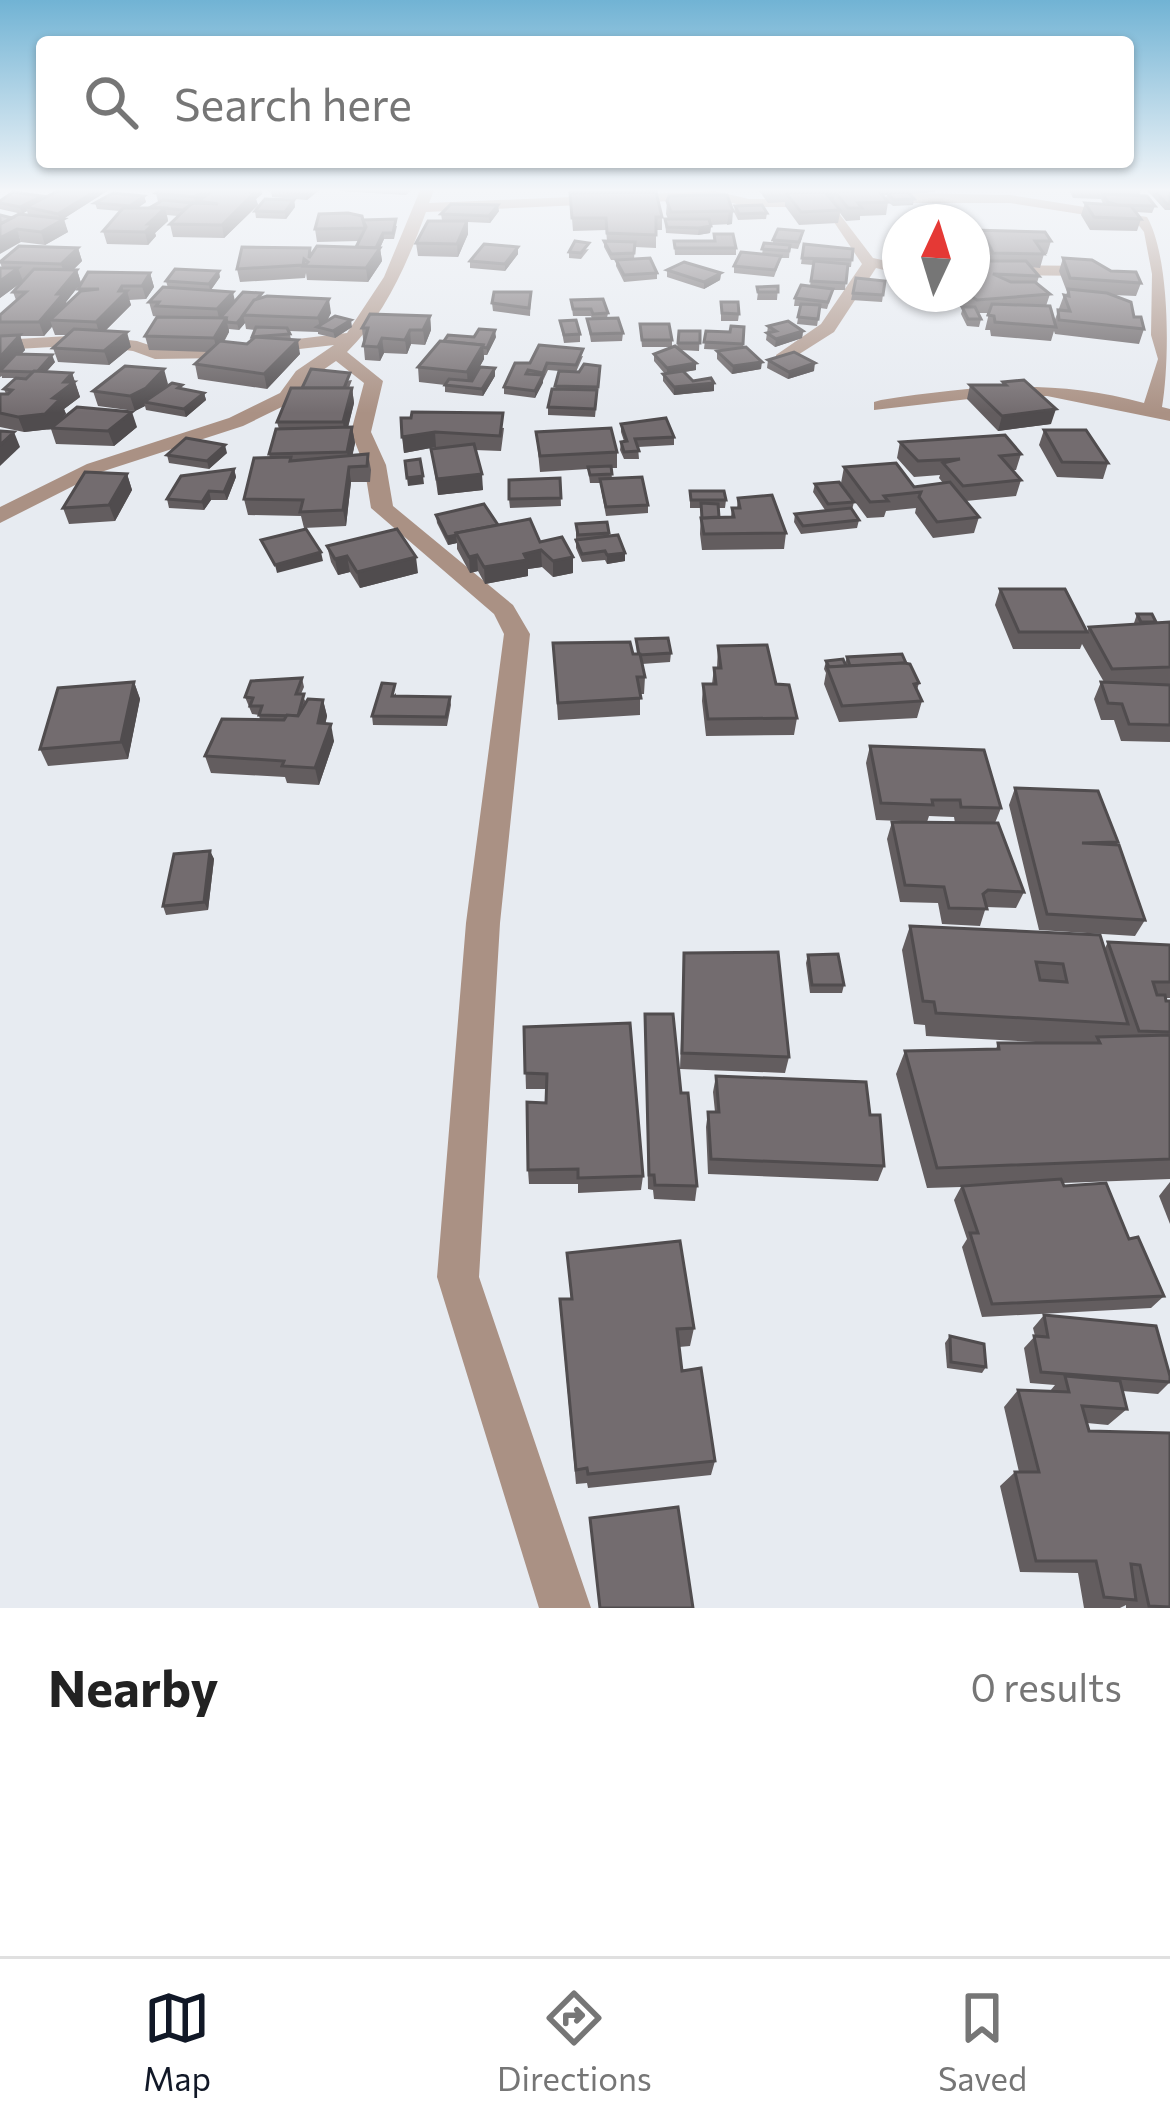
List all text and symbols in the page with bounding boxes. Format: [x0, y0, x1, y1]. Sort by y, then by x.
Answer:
search box [36, 36, 1134, 168]
icon: search [78, 69, 144, 135]
text: Search here [174, 75, 412, 130]
north arrow [882, 204, 990, 312]
text: Nearby [48, 1655, 218, 1718]
text: 0 results [970, 1662, 1122, 1710]
tab: Map [143, 1985, 211, 2098]
tab: Directions [497, 1985, 652, 2098]
tab: Saved [938, 1985, 1027, 2098]

